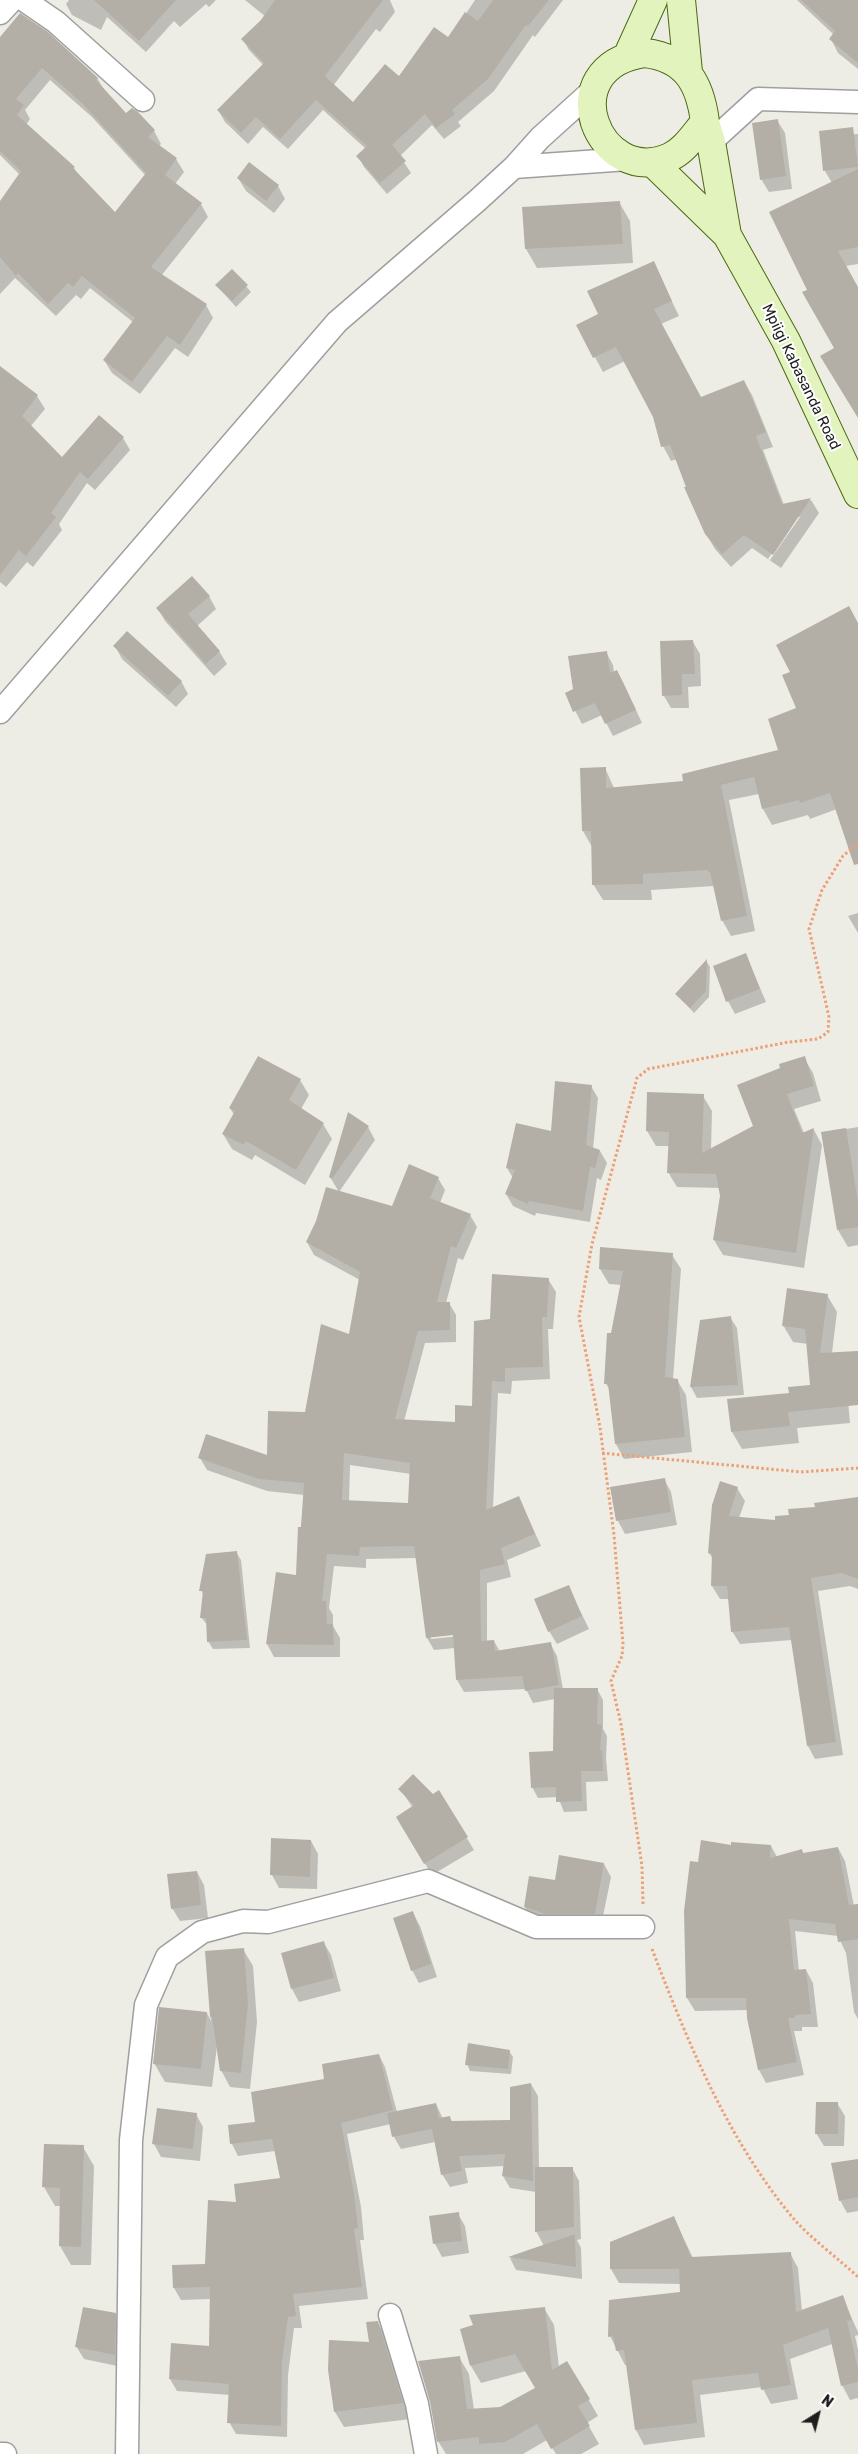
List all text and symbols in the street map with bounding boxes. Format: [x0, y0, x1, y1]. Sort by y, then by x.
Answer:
street label: Mpiigi Kabasanda Road [758, 301, 844, 453]
north arrow [793, 2389, 843, 2439]
text: N [818, 2392, 836, 2411]

